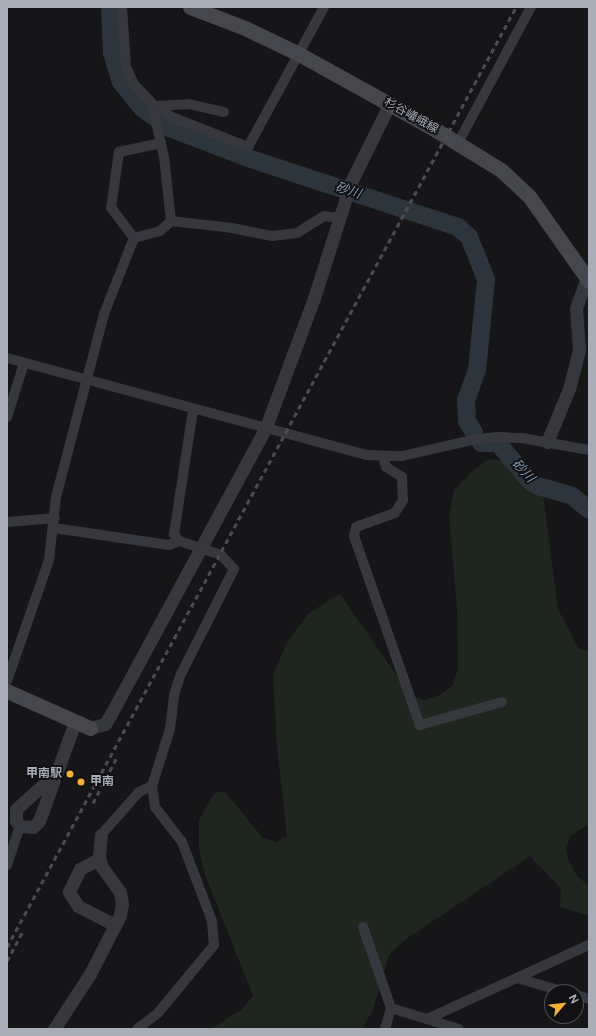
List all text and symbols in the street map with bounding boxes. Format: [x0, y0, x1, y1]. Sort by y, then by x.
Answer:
street label: 杉谷嶬峨線 [381, 95, 441, 137]
water label: 砂川 [333, 180, 363, 202]
water label: 砂川 [508, 456, 538, 486]
place label: 甲南駅 [26, 767, 62, 781]
marker: 甲南駅 [65, 769, 75, 779]
place label: 甲南 [90, 775, 114, 789]
marker: 甲南 [75, 776, 87, 788]
north arrow [544, 984, 584, 1024]
text: N [566, 992, 581, 1005]

